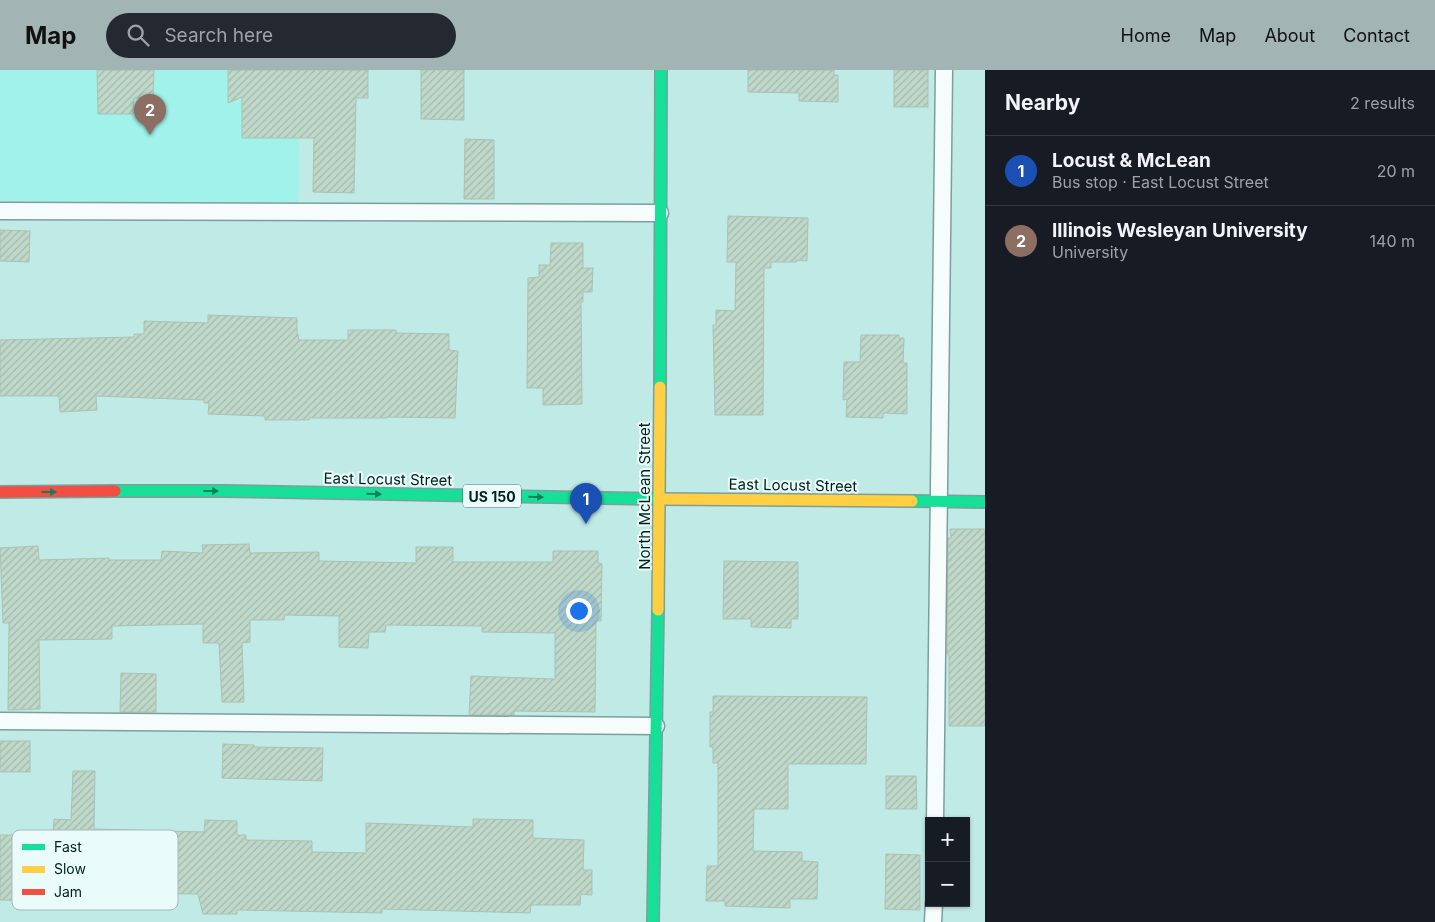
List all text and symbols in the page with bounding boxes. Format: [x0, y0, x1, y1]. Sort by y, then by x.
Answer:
search box [106, 13, 456, 58]
text: Map [25, 21, 76, 50]
icon: search [124, 21, 152, 49]
text: Search here [164, 24, 273, 47]
text: Home [1121, 25, 1171, 46]
text: Map [1199, 25, 1236, 46]
text: About [1264, 25, 1315, 46]
text: Contact [1343, 25, 1410, 46]
text: Nearby [1005, 90, 1080, 115]
text: 2 results [1350, 93, 1415, 113]
pin: 2 [134, 94, 166, 135]
text: Locust & McLean [1052, 149, 1211, 172]
text: 1 [1018, 161, 1024, 181]
text: 20 m [1377, 161, 1415, 181]
text: Bus stop · East Locust Street [1052, 172, 1269, 192]
text: Illinois Wesleyan University [1052, 219, 1308, 242]
text: 2 [1016, 231, 1026, 251]
text: 140 m [1370, 231, 1415, 251]
text: University [1052, 242, 1128, 262]
street label: North McLean Street [635, 422, 654, 570]
street label: East Locust Street [323, 468, 453, 490]
street label: East Locust Street [728, 474, 858, 496]
pin: 1 [570, 483, 602, 524]
road number: US 150 [463, 484, 521, 508]
one-way arrow [203, 487, 219, 495]
one-way arrow [41, 488, 57, 496]
one-way arrow [366, 490, 382, 498]
one-way arrow [528, 493, 544, 501]
your location [566, 598, 592, 624]
map controls [925, 817, 970, 907]
button: + [925, 817, 970, 862]
legend [12, 830, 178, 910]
text: Fast [54, 838, 82, 855]
text: Slow [54, 860, 86, 877]
button: − [925, 862, 970, 907]
text: Jam [54, 883, 82, 900]

